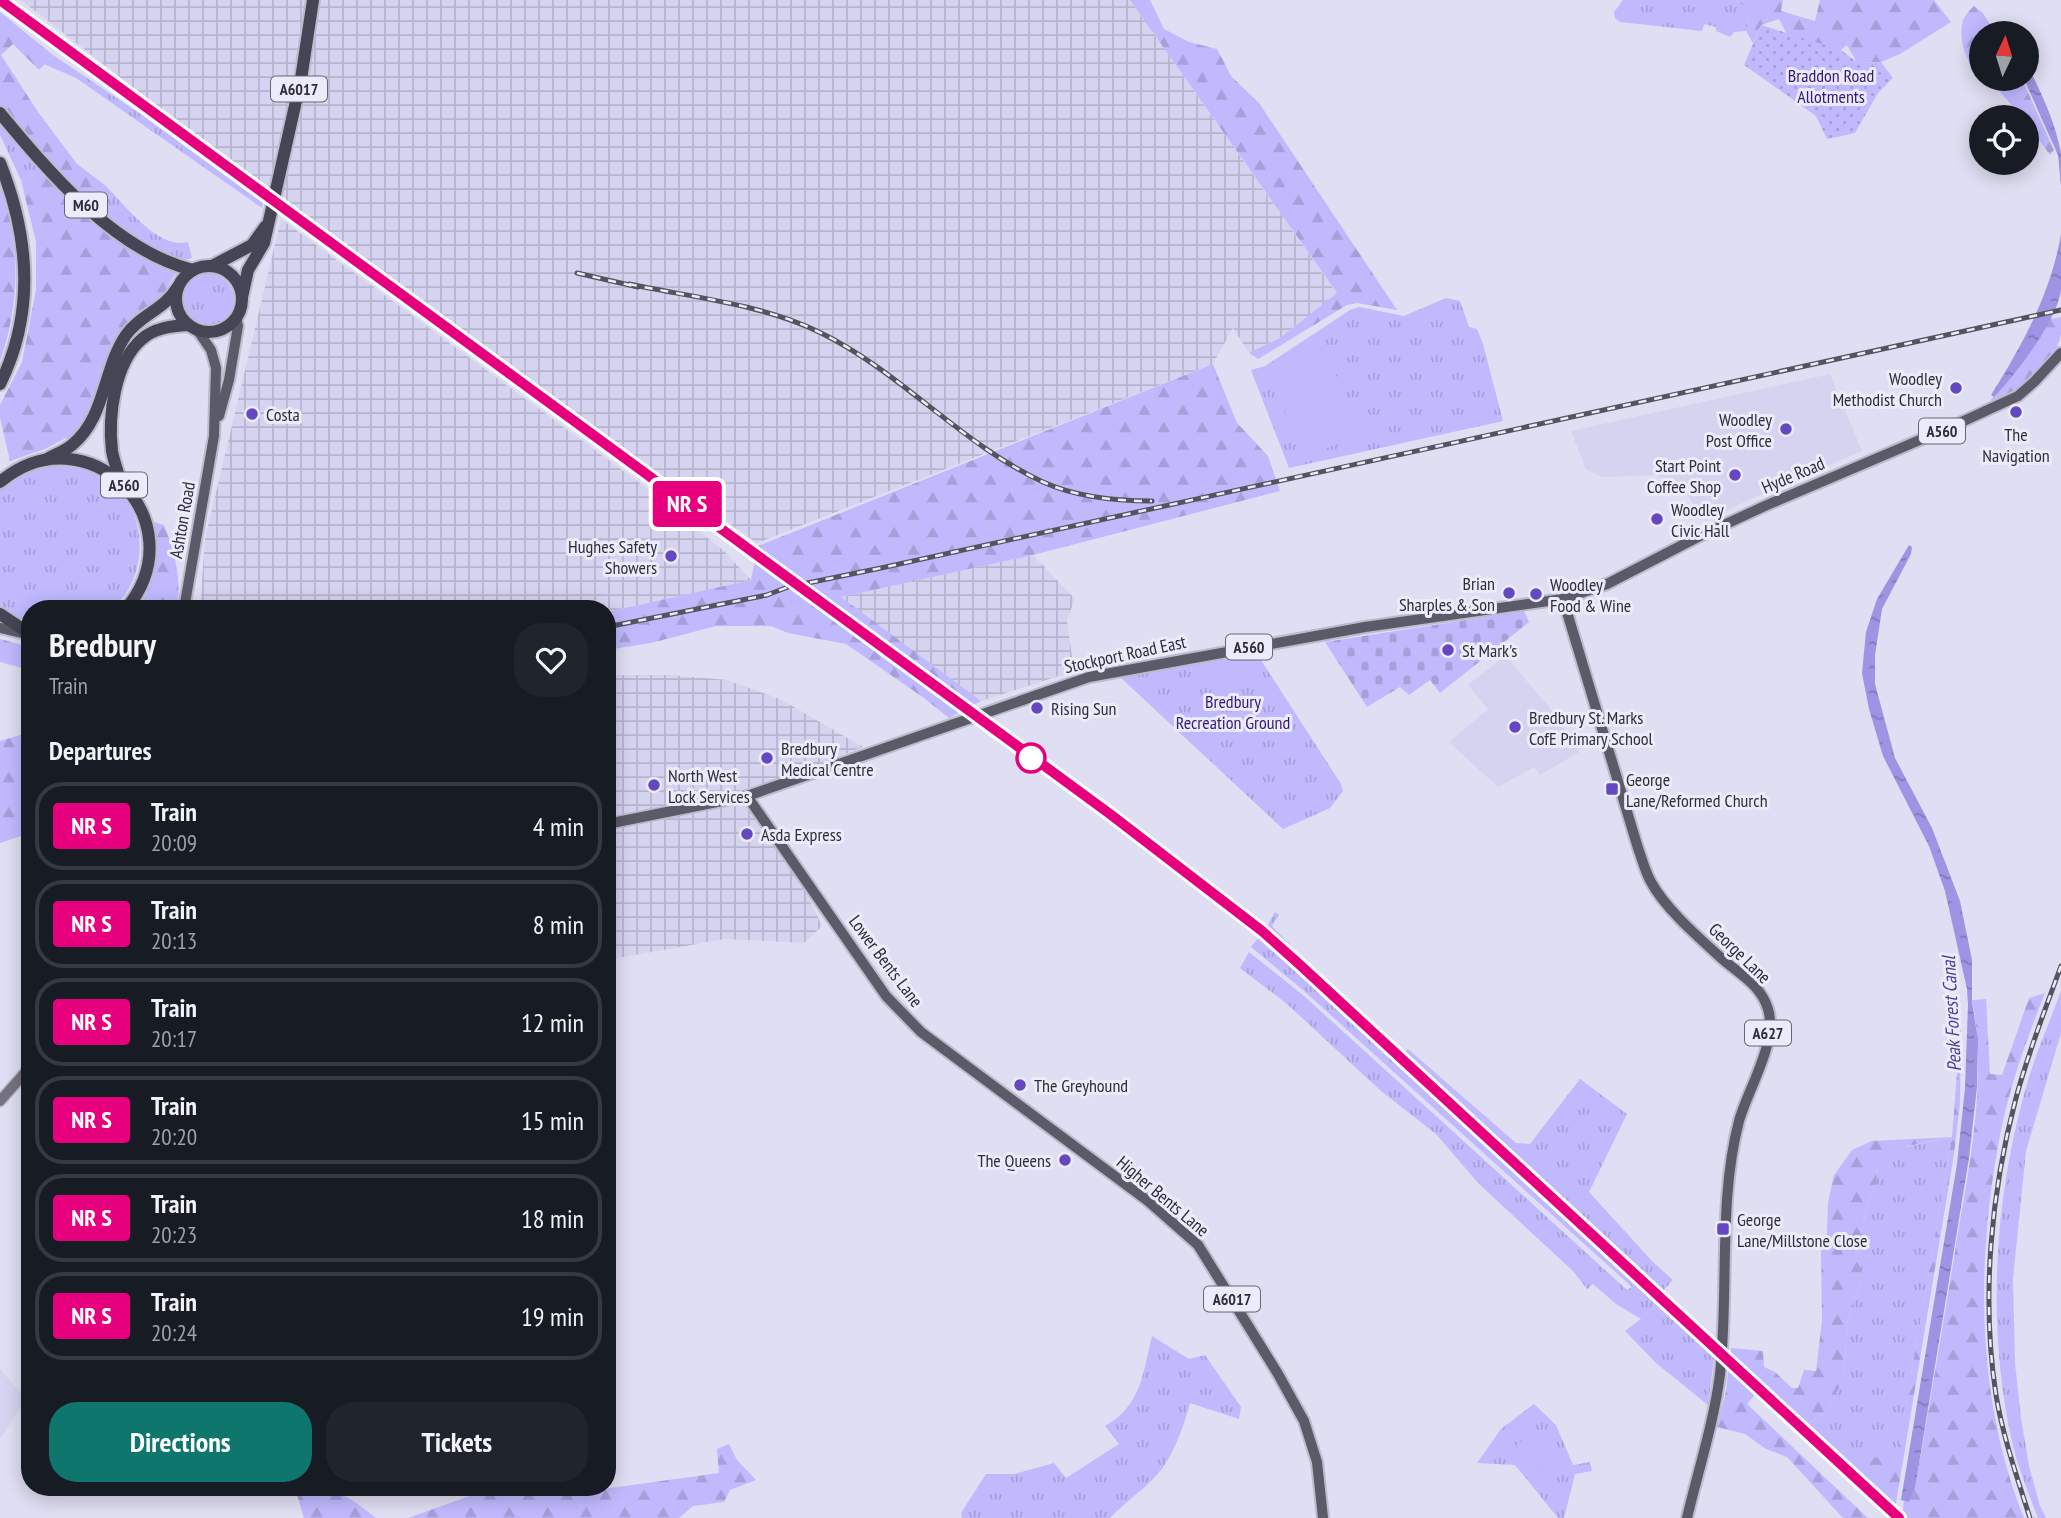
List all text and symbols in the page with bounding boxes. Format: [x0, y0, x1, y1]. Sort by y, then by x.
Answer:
north arrow [1969, 21, 2039, 91]
map controls [1969, 21, 2039, 175]
park label: Braddon Road Allotments [1788, 64, 1874, 108]
road number: A6017 [271, 76, 327, 102]
button: locate [1969, 105, 2039, 175]
road number: M60 [65, 192, 107, 218]
place label: Woodley Methodist Church [1833, 367, 1942, 411]
marker: Woodley Methodist Church [1948, 380, 1964, 396]
place label: Costa [266, 403, 300, 426]
marker: The Navigation [2008, 404, 2024, 420]
marker: Costa [244, 406, 260, 422]
place label: Woodley Post Office [1706, 408, 1772, 452]
road number: A560 [1919, 418, 1965, 444]
marker: Woodley Post Office [1778, 421, 1794, 437]
place label: The Navigation [1982, 423, 2050, 467]
street label: Hyde Road [1758, 451, 1828, 499]
place label: Start Point Coffee Shop [1647, 454, 1721, 498]
marker: Start Point Coffee Shop [1727, 467, 1743, 483]
road number: A560 [101, 472, 147, 498]
street label: Ashton Road [164, 480, 200, 560]
line badge: NR S [638, 481, 736, 527]
text: NR S [667, 488, 707, 519]
place label: Woodley Civic Hall [1671, 498, 1730, 542]
marker: Woodley Civic Hall [1649, 511, 1665, 527]
place label: Hughes Safety Showers [568, 535, 657, 579]
marker: Hughes Safety Showers [663, 548, 679, 564]
place label: Brian Sharples & Son [1399, 572, 1495, 616]
place label: Woodley Food & Wine [1550, 573, 1631, 617]
marker: Brian Sharples & Son [1501, 585, 1517, 601]
marker: Woodley Food & Wine [1528, 586, 1544, 602]
text: Bredbury [49, 623, 156, 666]
button: heart [514, 623, 588, 697]
street label: Stockport Road East [1062, 630, 1188, 678]
road number: A560 [1226, 634, 1272, 660]
place label: St Mark's [1462, 639, 1517, 662]
marker: St Mark's [1440, 642, 1456, 658]
text: Train [49, 671, 88, 700]
park label: Bredbury Recreation Ground [1176, 690, 1290, 734]
place label: Rising Sun [1051, 697, 1116, 720]
marker: Rising Sun [1029, 700, 1045, 716]
place label: Bredbury St. Marks CofE Primary School [1529, 706, 1653, 750]
marker: Bredbury St. Marks CofE Primary School [1507, 719, 1523, 735]
text: Departures [49, 734, 152, 767]
place label: Bredbury Medical Centre [781, 737, 874, 781]
unlabelled marker [1016, 743, 1046, 773]
marker: Bredbury Medical Centre [759, 750, 775, 766]
place label: North West Lock Services [668, 764, 750, 808]
place label: George Lane/Reformed Church [1626, 768, 1768, 812]
marker: North West Lock Services [646, 777, 662, 793]
marker: George Lane/Reformed Church [1604, 781, 1620, 797]
text: Train [151, 795, 197, 828]
text: NR S [71, 810, 112, 841]
text: 4 min [533, 810, 584, 843]
place label: Asda Express [761, 823, 842, 846]
marker: Asda Express [739, 826, 755, 842]
text: 20:09 [151, 828, 197, 857]
text: Train [151, 893, 197, 926]
text: NR S [71, 908, 112, 939]
text: 8 min [533, 908, 584, 941]
street label: Lower Bents Lane [844, 910, 928, 1012]
street label: George Lane [1704, 918, 1776, 988]
text: 20:13 [151, 926, 197, 955]
water label: Peak Forest Canal [1936, 954, 1966, 1072]
text: Train [151, 991, 197, 1024]
text: NR S [71, 1006, 112, 1037]
text: 12 min [521, 1006, 584, 1039]
road number: A627 [1745, 1021, 1791, 1046]
text: 20:17 [151, 1024, 197, 1053]
place label: The Greyhound [1034, 1074, 1128, 1097]
marker: The Greyhound [1012, 1077, 1028, 1093]
text: Train [151, 1089, 197, 1122]
text: NR S [71, 1104, 112, 1135]
text: 15 min [521, 1104, 584, 1137]
text: 20:20 [151, 1122, 197, 1151]
place label: The Queens [977, 1149, 1051, 1172]
street label: Higher Bents Lane [1112, 1151, 1214, 1241]
marker: The Queens [1057, 1152, 1073, 1168]
text: Train [151, 1187, 197, 1220]
text: NR S [71, 1202, 112, 1233]
text: 18 min [521, 1202, 584, 1235]
place label: George Lane/Millstone Close [1737, 1208, 1867, 1252]
text: 20:23 [151, 1220, 197, 1249]
marker: George Lane/Millstone Close [1715, 1221, 1731, 1237]
text: Train [151, 1285, 197, 1318]
road number: A6017 [1204, 1287, 1260, 1312]
text: NR S [71, 1300, 112, 1331]
text: 19 min [521, 1300, 584, 1333]
text: 20:24 [151, 1318, 197, 1347]
button: Directions [49, 1402, 312, 1482]
button: Tickets [326, 1402, 588, 1482]

